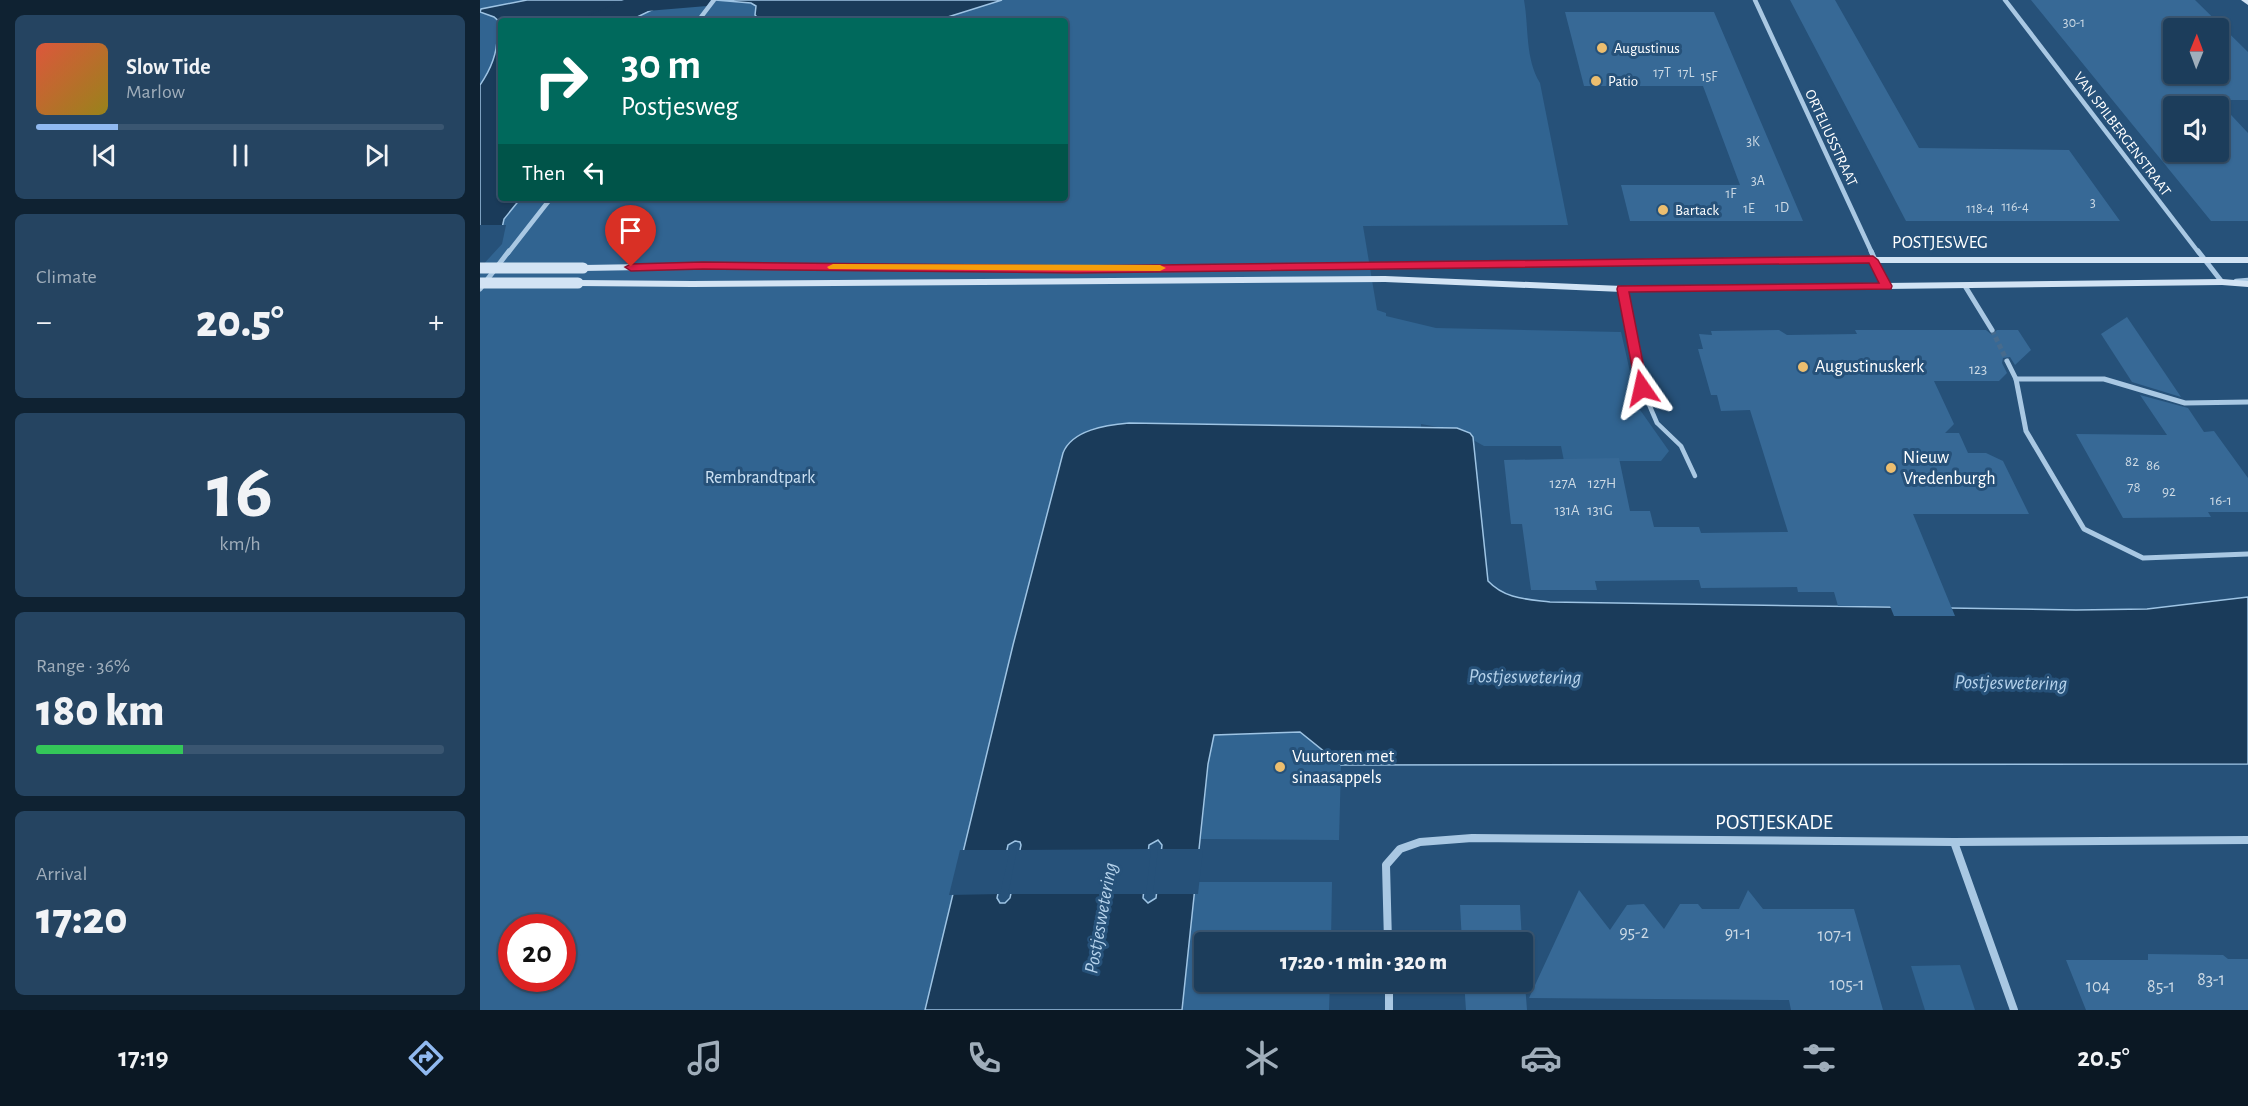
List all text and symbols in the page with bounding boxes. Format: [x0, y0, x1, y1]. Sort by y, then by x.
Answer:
house number: 30-1 [2063, 16, 2085, 30]
north arrow [2163, 18, 2229, 84]
map controls [2163, 18, 2229, 162]
marker: Augustinus [1595, 41, 1609, 55]
place label: Augustinus [1614, 41, 1680, 56]
icon: right [522, 42, 600, 120]
text: 30 m [621, 44, 701, 86]
text: Slow Tide [126, 56, 211, 78]
house number: 17T [1653, 66, 1671, 80]
house number: 17L [1678, 66, 1694, 80]
street label: VAN SPILBERGENSTRAAT [2071, 69, 2174, 199]
house number: 15F [1701, 70, 1718, 84]
marker: Patio [1589, 74, 1603, 88]
place label: Patio [1608, 74, 1638, 89]
text: Marlow [126, 82, 185, 102]
street label: ORTELIUSSTRAAT [1802, 87, 1860, 189]
text: Postjesweg [621, 93, 739, 120]
button: sound [2163, 96, 2229, 162]
house number: 3K [1746, 135, 1760, 149]
icon: previous [88, 139, 121, 172]
icon: pause [224, 139, 257, 172]
icon: next [360, 139, 393, 172]
icon: left [578, 156, 611, 189]
text: Then [522, 162, 566, 184]
house number: 3A [1751, 174, 1765, 188]
house number: 1F [1726, 187, 1737, 201]
house number: 3 [2090, 196, 2096, 210]
house number: 116-4 [2001, 200, 2029, 214]
house number: 1D [1775, 201, 1789, 215]
house number: 1E [1743, 202, 1755, 216]
house number: 118-4 [1966, 202, 1994, 216]
marker: Bartack [1656, 203, 1670, 217]
place label: Bartack [1675, 203, 1719, 218]
pin [605, 205, 656, 267]
icon: arrive [614, 214, 647, 247]
street label: POSTJESWEG [1892, 234, 1988, 252]
text: Climate [36, 267, 97, 287]
text: 20.5° [196, 300, 284, 345]
text: − [36, 306, 52, 339]
text: + [428, 306, 444, 339]
position arrow [1610, 356, 1674, 420]
place label: Augustinuskerk [1815, 358, 1925, 376]
marker: Augustinuskerk [1796, 360, 1810, 374]
house number: 123 [1969, 362, 1987, 377]
place label: Nieuw Vredenburgh [1903, 449, 1996, 488]
text: 16 [207, 454, 273, 532]
house number: 82 [2125, 454, 2139, 469]
house number: 86 [2146, 458, 2160, 473]
marker: Nieuw Vredenburgh [1884, 461, 1898, 475]
park label: Rembrandtpark [705, 469, 816, 487]
house number: 127A [1550, 476, 1577, 491]
house number: 127H [1588, 476, 1616, 491]
house number: 78 [2127, 480, 2141, 495]
house number: 92 [2162, 484, 2176, 499]
house number: 16-1 [2210, 493, 2232, 508]
house number: 131A [1554, 503, 1580, 518]
house number: 131G [1587, 503, 1613, 518]
text: km/h [219, 534, 261, 554]
text: Range · 36% [36, 656, 130, 676]
water label: Postjeswetering [1468, 666, 1582, 688]
water label: Postjeswetering [1954, 672, 2068, 694]
text: 180 km [36, 689, 165, 734]
place label: Vuurtoren met sinaasappels [1292, 748, 1394, 787]
marker: Vuurtoren met sinaasappels [1273, 760, 1287, 774]
street label: POSTJESKADE [1715, 812, 1833, 833]
water label: Postjeswetering [1081, 861, 1121, 975]
text: Arrival [36, 864, 87, 884]
text: 17:20 [36, 897, 128, 942]
speed limit sign: 20 [498, 914, 576, 992]
house number: 95-2 [1619, 924, 1649, 942]
house number: 91-1 [1725, 925, 1751, 943]
house number: 107-1 [1818, 927, 1852, 945]
text: 17:20 · 1 min · 320 m [1280, 951, 1447, 973]
house number: 83-1 [2197, 971, 2225, 989]
house number: 105-1 [1830, 976, 1864, 994]
house number: 104 [2086, 978, 2111, 996]
house number: 85-1 [2147, 978, 2175, 996]
icon: directions [405, 1037, 447, 1079]
icon: music [684, 1037, 726, 1079]
icon: phone [963, 1037, 1005, 1079]
icon: climate [1241, 1037, 1283, 1079]
icon: car [1520, 1037, 1562, 1079]
icon: filters [1798, 1037, 1840, 1079]
text: 17:19 [118, 1044, 169, 1071]
text: 20.5° [2077, 1044, 2130, 1071]

